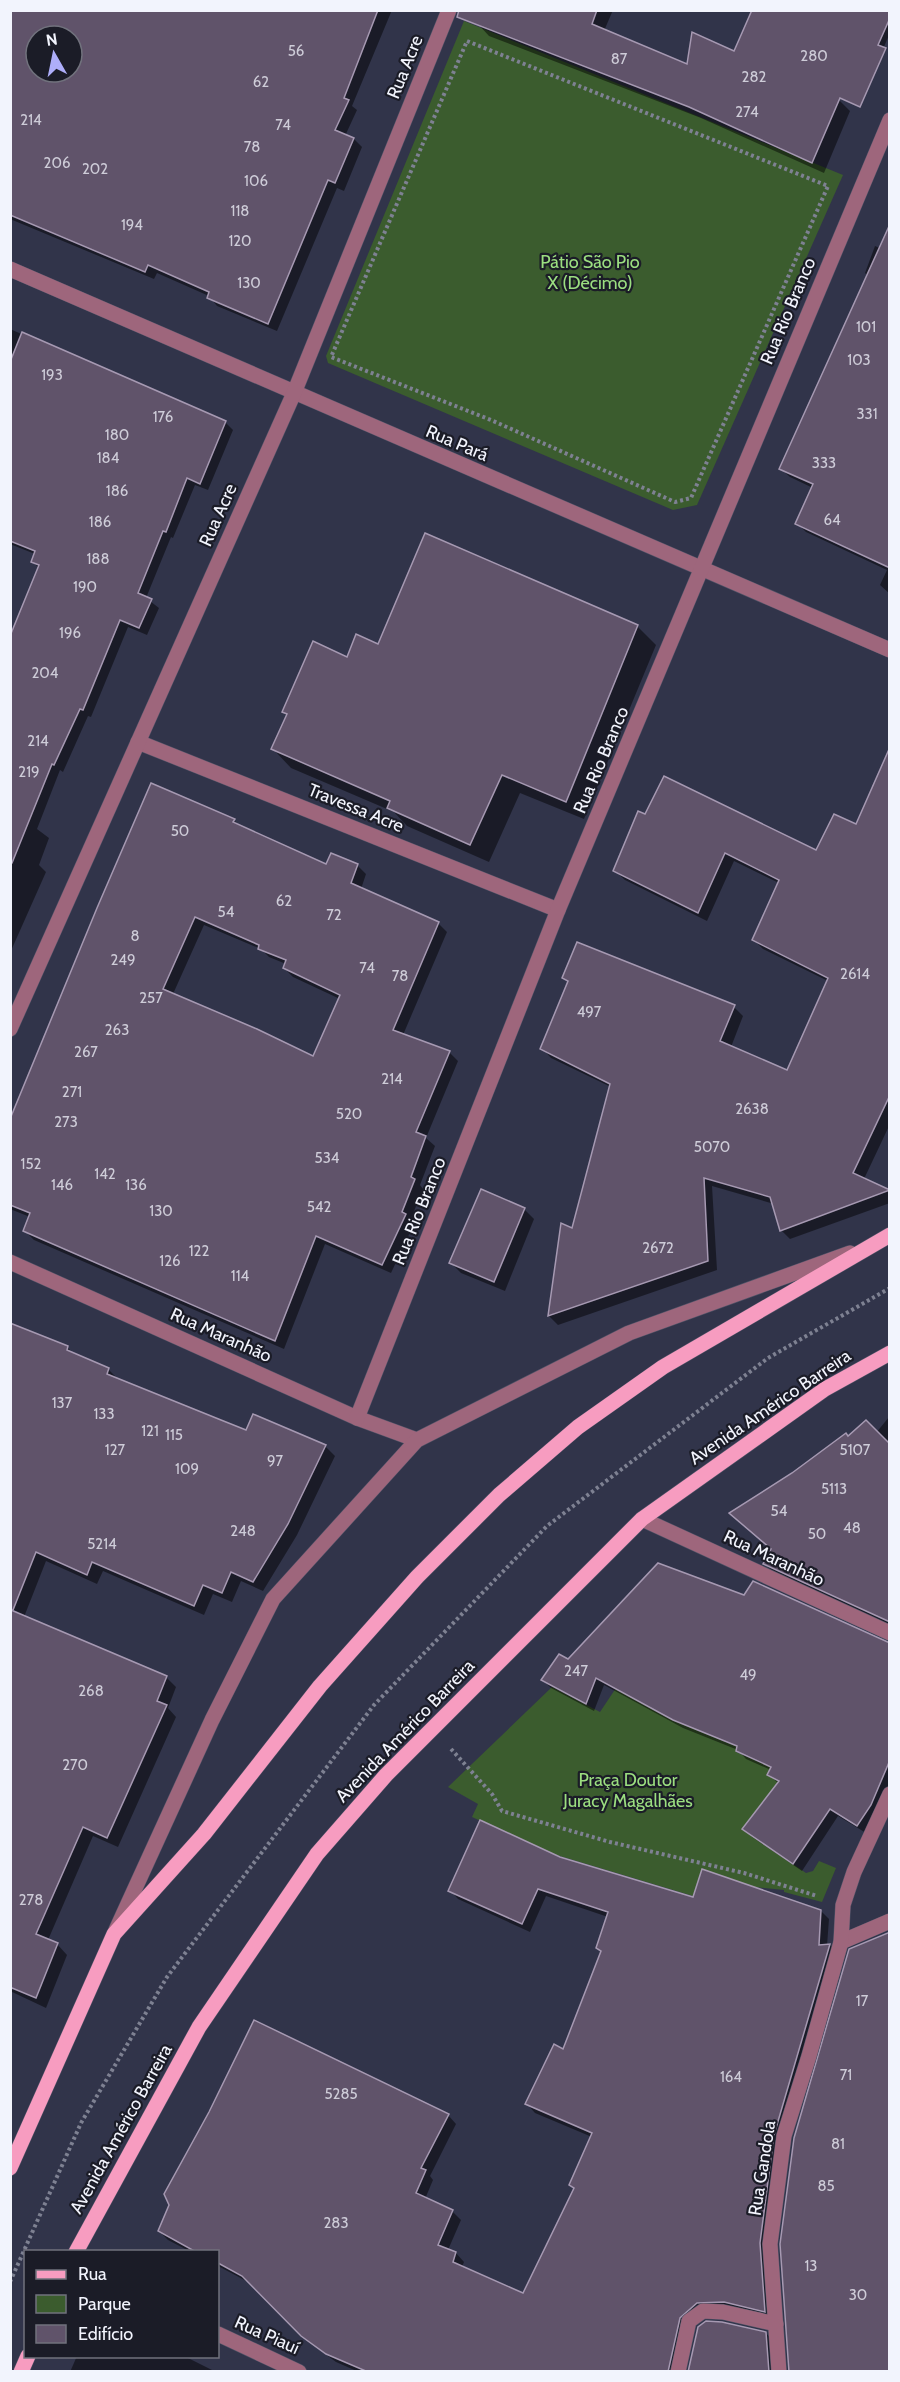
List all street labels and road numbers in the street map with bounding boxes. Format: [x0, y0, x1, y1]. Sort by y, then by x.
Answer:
street label: Rua Acre [382, 32, 428, 102]
street label: Rua Rio Branco [756, 254, 820, 368]
street label: Rua Pará [422, 420, 492, 466]
street label: Rua Acre [194, 480, 242, 550]
street label: Rua Rio Branco [569, 703, 633, 817]
street label: Travessa Acre [305, 779, 407, 837]
street label: Rua Rio Branco [387, 1154, 451, 1268]
street label: Rua Maranhão [167, 1303, 275, 1367]
street label: Avenida Américo Barreira [685, 1344, 855, 1469]
street label: Rua Maranhão [720, 1525, 828, 1591]
street label: Avenida Américo Barreira [331, 1655, 479, 1807]
street label: Avenida Américo Barreira [65, 2040, 177, 2218]
street label: Rua Gandola [744, 2118, 780, 2217]
street label: Rua Piauí [231, 2311, 303, 2359]

